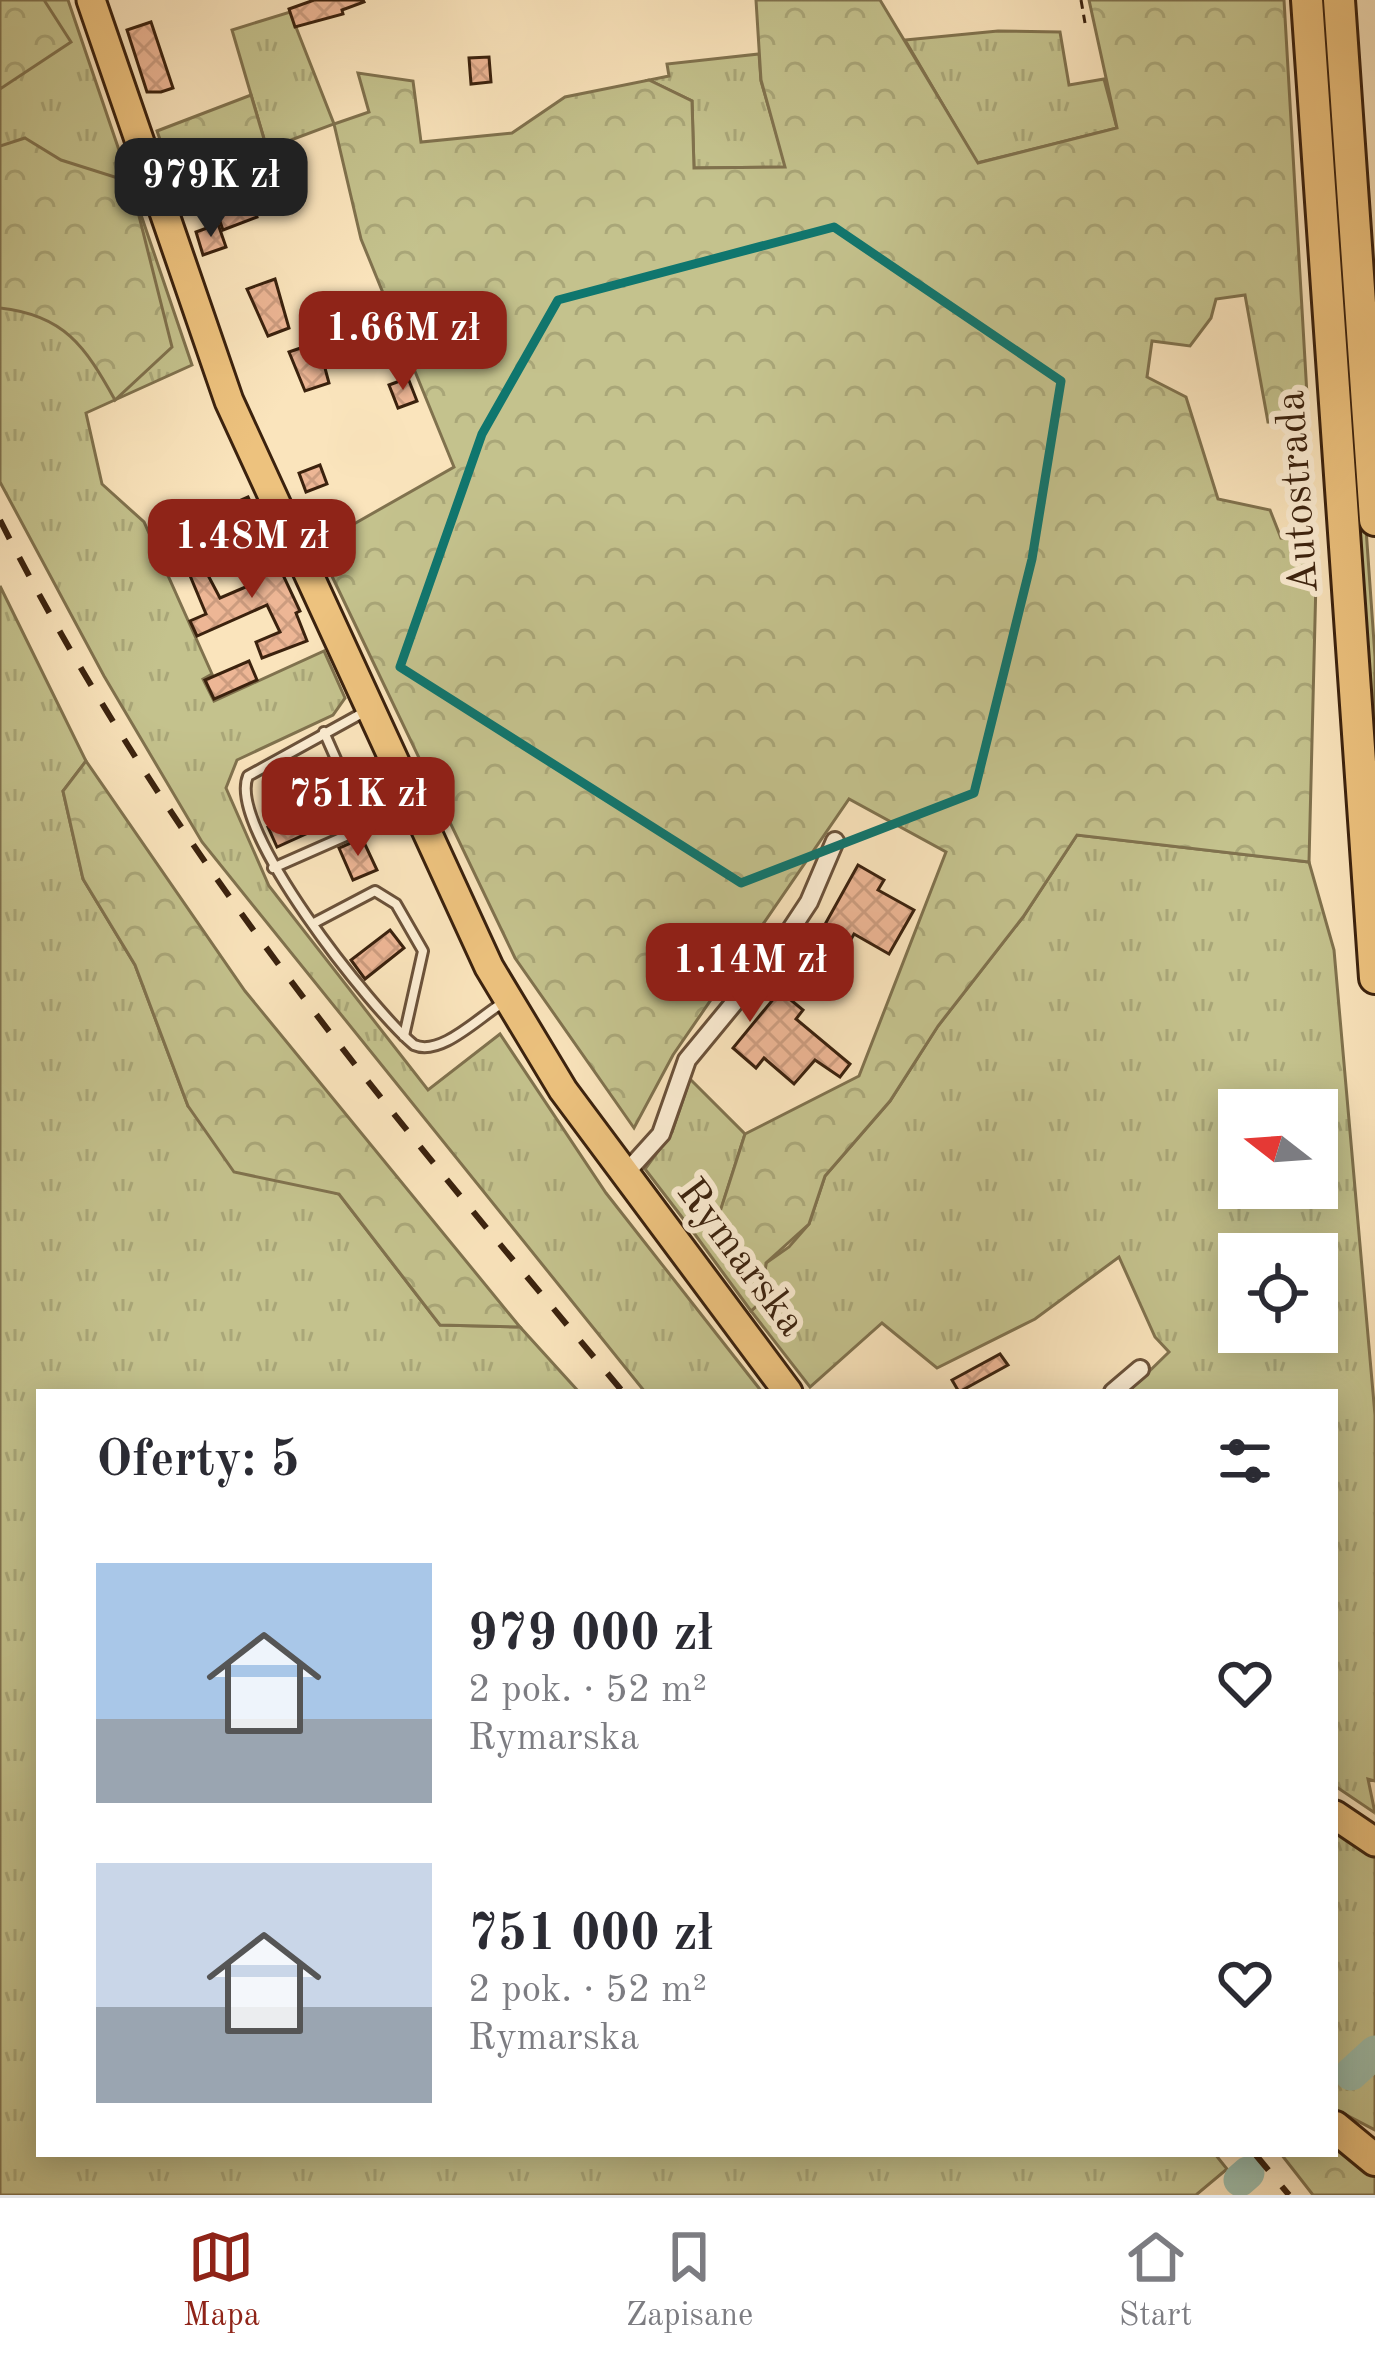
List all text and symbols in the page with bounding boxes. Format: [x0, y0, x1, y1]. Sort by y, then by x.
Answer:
pin: 979K zł [100, 138, 322, 240]
text: 979K zł [142, 157, 280, 196]
pin: 1.66M zł [279, 291, 527, 393]
text: 1.66M zł [326, 310, 480, 349]
street label: Autostrada [1271, 389, 1327, 595]
pin: 1.48M zł [128, 499, 376, 601]
text: 1.48M zł [175, 518, 329, 557]
pin: 751K zł [247, 757, 469, 859]
text: 751K zł [289, 776, 427, 815]
pin: 1.14M zł [626, 923, 874, 1025]
text: 1.14M zł [673, 942, 827, 981]
north arrow [1218, 1089, 1338, 1209]
map controls [1218, 1089, 1338, 1353]
street label: Rymarska [668, 1172, 812, 1344]
button: locate [1218, 1233, 1338, 1353]
icon: filters [1212, 1428, 1278, 1494]
text: Oferty: 5 [96, 1436, 300, 1487]
text: 979 000 zł [468, 1610, 713, 1661]
icon: home [192, 1611, 336, 1755]
icon: heart [1212, 1650, 1278, 1716]
text: 2 pok. · 52 m² [468, 1671, 707, 1710]
text: Rymarska [468, 1719, 639, 1758]
text: 751 000 zł [468, 1910, 713, 1961]
icon: home [192, 1911, 336, 2055]
icon: heart [1212, 1950, 1278, 2016]
text: 2 pok. · 52 m² [468, 1971, 707, 2010]
text: Rymarska [468, 2019, 639, 2058]
tab: Mapa [183, 2224, 260, 2337]
tab: Zapisane [626, 2224, 753, 2337]
tab: Start [1119, 2224, 1192, 2337]

